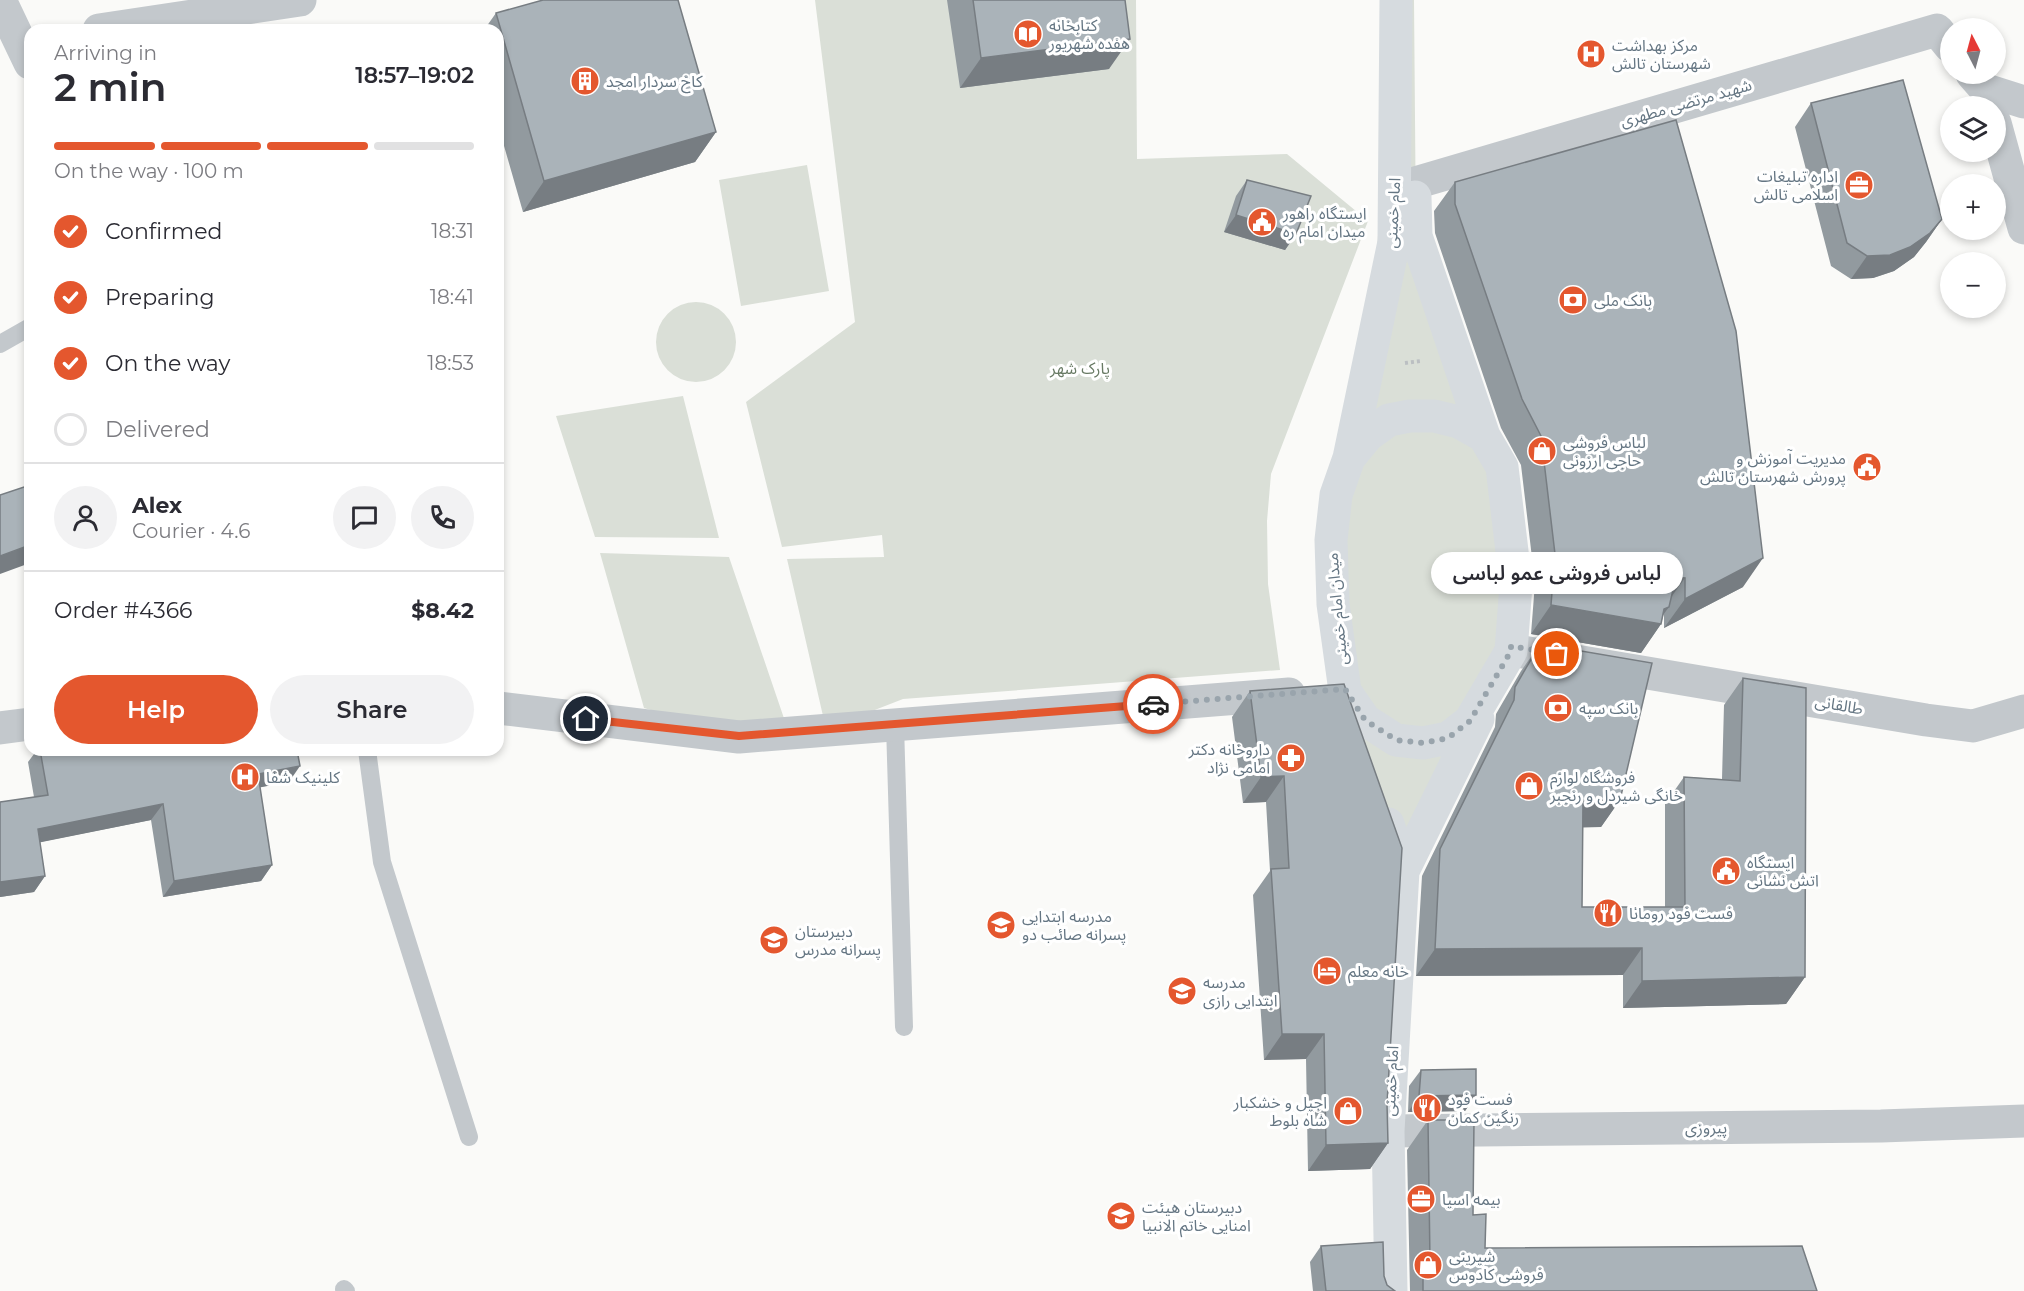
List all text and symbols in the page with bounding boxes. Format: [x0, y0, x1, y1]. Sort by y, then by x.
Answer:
place label: کتابخانه هفده شهریور [1048, 16, 1130, 53]
library icon: کتابخانه هفده شهریور [1012, 18, 1044, 50]
north arrow [1940, 18, 2006, 84]
map controls [1940, 18, 2006, 318]
place label: مرکز بهداشت شهرستان تالش [1612, 36, 1711, 73]
hospital icon: مرکز بهداشت شهرستان تالش [1575, 38, 1607, 70]
text: Arriving in [54, 41, 157, 65]
text: 18:57–19:02 [355, 62, 474, 89]
text: 2 min [54, 63, 167, 111]
building icon: کاخ سردار امجد [569, 65, 601, 97]
place label: کاخ سردار امجد [606, 72, 703, 94]
street label: شهید مرتضی مطهری [1618, 75, 1754, 131]
button: layers [1940, 96, 2006, 162]
text: On the way · 100 m [54, 159, 244, 183]
place label: اداره تبلیغات اسلامی تالش [1754, 167, 1838, 204]
office icon: اداره تبلیغات اسلامی تالش [1843, 169, 1875, 201]
button: + [1940, 174, 2006, 240]
street label: امام خمینی [1382, 177, 1407, 249]
place label: ایستگاه راهور میدان امام ره [1282, 204, 1367, 244]
public building icon: ایستگاه راهور میدان امام ره [1246, 206, 1278, 238]
icon: check [54, 215, 87, 248]
text: Confirmed [105, 218, 222, 245]
text: 18:31 [431, 219, 474, 243]
button: − [1940, 252, 2006, 318]
icon: check [54, 281, 87, 314]
text: Preparing [105, 284, 214, 311]
bank icon: بانک ملی [1557, 284, 1589, 316]
text: 18:41 [430, 285, 474, 309]
place label: بانک ملی [1594, 291, 1652, 310]
icon: check [54, 347, 87, 380]
text: On the way [105, 350, 230, 377]
text: 18:53 [427, 351, 474, 375]
park label: پارک شهر [1049, 359, 1110, 379]
text: Delivered [105, 416, 210, 443]
place label: لباس فروشی حاجی ارزونی [1563, 433, 1646, 470]
shop icon: لباس فروشی حاجی ارزونی [1526, 435, 1558, 467]
place label: مدیریت آموزش و پرورش شهرستان تالش [1700, 449, 1846, 487]
public building icon: مدیریت آموزش و پرورش شهرستان تالش [1851, 451, 1883, 483]
button: person [54, 486, 117, 549]
button: chat [333, 486, 396, 549]
button: phone [411, 486, 474, 549]
text: Alex [132, 492, 182, 519]
text: Courier · 4.6 [132, 519, 250, 543]
street label: میدان امام خمینی [1323, 552, 1354, 666]
callout: لباس فروشی عمو لباسی [1431, 552, 1683, 594]
text: لباس فروشی عمو لباسی [1453, 561, 1661, 585]
text: Order #4366 [54, 597, 193, 624]
text: $8.42 [411, 597, 474, 624]
pin [1531, 628, 1582, 679]
icon: bag [1540, 637, 1573, 670]
courier [1123, 674, 1183, 734]
button: Help [54, 675, 258, 744]
button: Share [270, 675, 474, 744]
icon: car [1137, 688, 1170, 721]
street label: طالقانی [1814, 691, 1865, 719]
bank icon: بانک سپه [1542, 692, 1574, 724]
pin [560, 693, 611, 744]
place label: بانک سپه [1579, 699, 1638, 719]
icon: home [569, 702, 602, 735]
place label: داروخانه دکتر امامی نژاد [1188, 740, 1270, 777]
pharmacy icon: داروخانه دکتر امامی نژاد [1275, 742, 1307, 774]
hospital icon: کلینیک شفا [229, 761, 261, 793]
place label: کلینیک شفا [266, 768, 340, 787]
place label: فروشگاه لوازم خانگی شیردل و رنجبر [1549, 768, 1683, 806]
shop icon: فروشگاه لوازم خانگی شیردل و رنجبر [1513, 770, 1545, 802]
place label: ایستگاه اتش نشانی [1747, 853, 1819, 890]
public building icon: ایستگاه اتش نشانی [1710, 855, 1742, 887]
restaurant icon: فست فود رومانا [1592, 897, 1624, 929]
place label: فست فود رومانا [1629, 904, 1733, 923]
place label: مدرسه ابتدایی پسرانه صائب دو [1022, 907, 1126, 945]
school or university icon: مدرسه ابتدایی پسرانه صائب دو [985, 909, 1017, 941]
place label: دبیرستان پسرانه مدرس [795, 922, 881, 960]
school or university icon: دبیرستان پسرانه مدرس [758, 924, 790, 956]
hotel icon: خانه معلم [1311, 955, 1343, 987]
place label: خانه معلم [1348, 962, 1409, 984]
place label: مدرسه ابتدایی رازی [1203, 973, 1277, 1010]
school or university icon: مدرسه ابتدایی رازی [1166, 975, 1198, 1007]
street label: امام خمینی [1380, 1045, 1405, 1117]
place label: فست فود رنگین کمان [1448, 1090, 1519, 1127]
restaurant icon: فست فود رنگین کمان [1411, 1092, 1443, 1124]
place label: اجیل و خشکبار شاه بلوط [1232, 1093, 1327, 1130]
shop icon: اجیل و خشکبار شاه بلوط [1332, 1095, 1364, 1127]
street label: پیروزی [1685, 1118, 1727, 1139]
office icon: بیمه اسیا [1405, 1183, 1437, 1215]
place label: بیمه اسیا [1442, 1190, 1500, 1209]
place label: دبیرستان هیئت امنایی خاتم الانبیا [1142, 1198, 1251, 1238]
school or university icon: دبیرستان هیئت امنایی خاتم الانبیا [1105, 1200, 1137, 1232]
place label: شیرینی فروشی کادوس [1449, 1247, 1544, 1284]
shop icon: شیرینی فروشی کادوس [1412, 1249, 1444, 1281]

